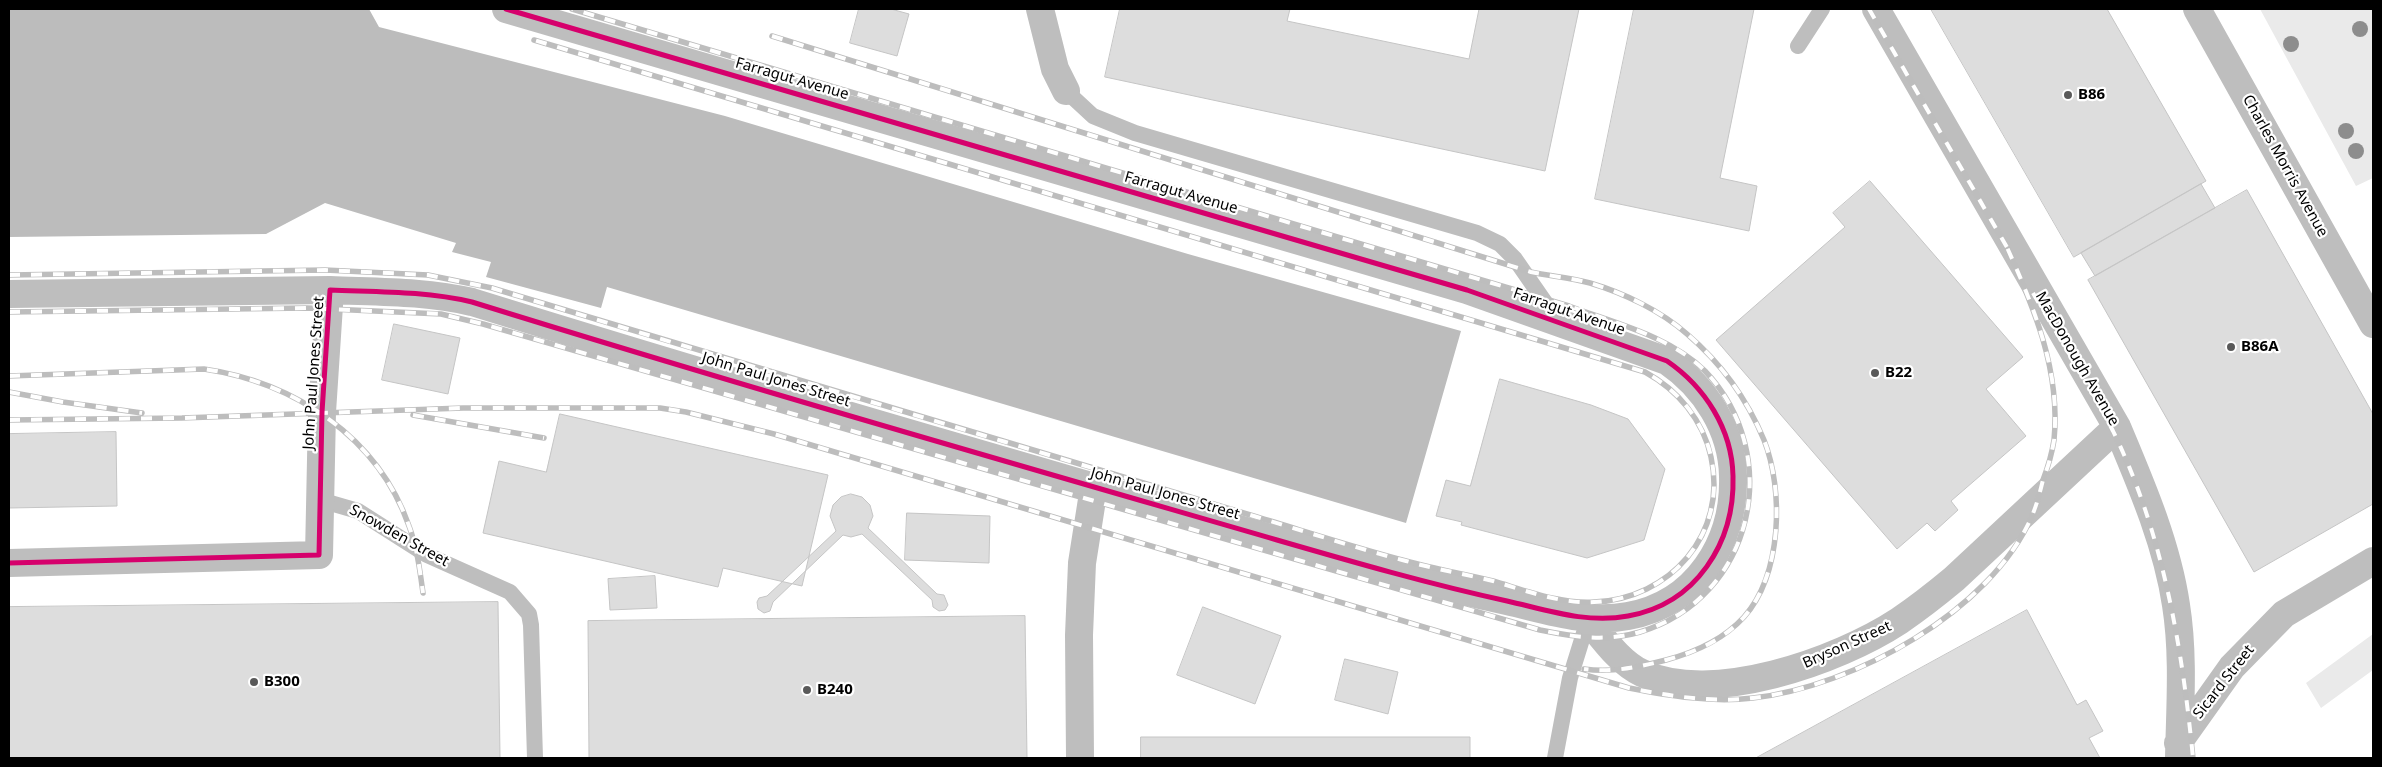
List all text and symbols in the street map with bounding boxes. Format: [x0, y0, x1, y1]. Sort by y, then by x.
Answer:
street label: Farragut Avenue [733, 54, 851, 104]
place label: B86 [2078, 86, 2105, 104]
marker: B86 [2062, 89, 2074, 101]
street label: Charles Morris Avenue [2238, 92, 2332, 240]
street label: Farragut Avenue [1122, 168, 1240, 218]
street label: Farragut Avenue [1511, 284, 1627, 340]
street label: MacDonough Avenue [2031, 289, 2123, 429]
street label: John Paul Jones Street [300, 296, 328, 450]
place label: B86A [2241, 338, 2279, 356]
marker: B86A [2225, 341, 2237, 353]
street label: John Paul Jones Street [700, 349, 852, 411]
place label: B22 [1885, 364, 1912, 382]
marker: B22 [1869, 367, 1881, 379]
street label: John Paul Jones Street [1088, 464, 1242, 524]
street label: Snowden Street [346, 501, 452, 571]
street label: Bryson Street [1800, 617, 1894, 673]
street label: Sicard Street [2190, 642, 2258, 722]
place label: B300 [264, 673, 300, 691]
marker: B300 [248, 676, 260, 688]
place label: B240 [817, 681, 853, 699]
marker: B240 [801, 684, 813, 696]

